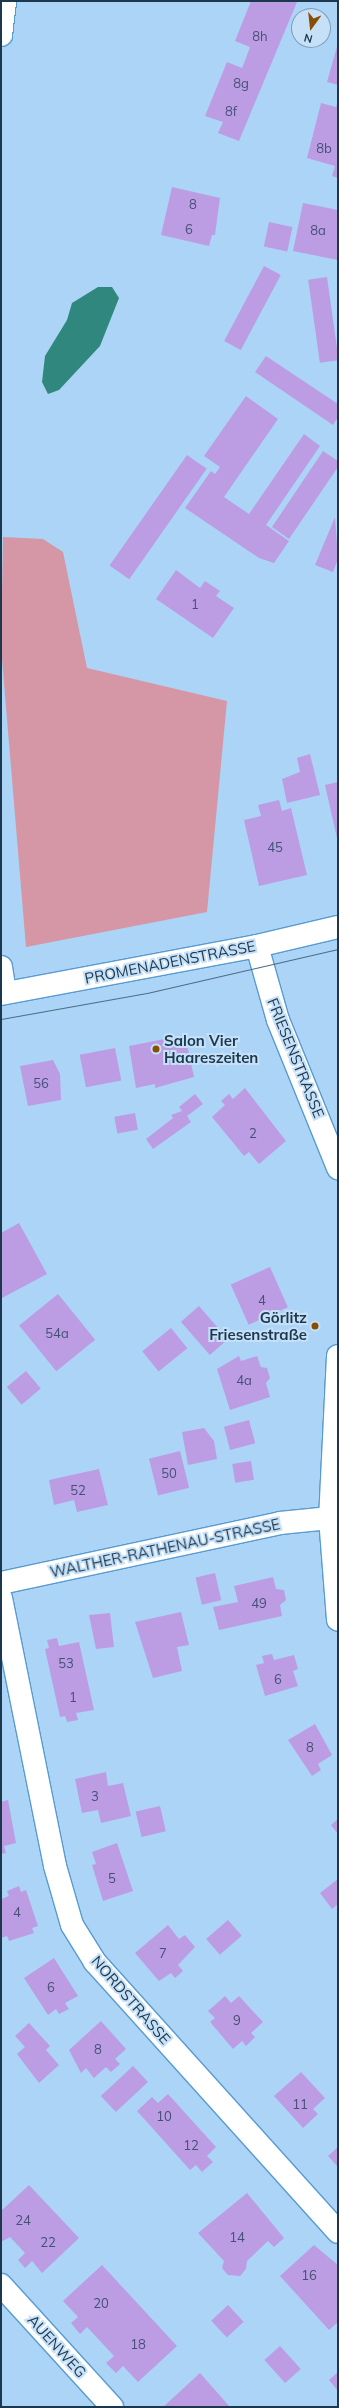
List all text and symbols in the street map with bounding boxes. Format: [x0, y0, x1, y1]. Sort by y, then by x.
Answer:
north arrow [291, 8, 331, 48]
house number: 8h [252, 28, 268, 44]
text: N [302, 31, 314, 46]
house number: 8g [233, 75, 249, 91]
house number: 8f [225, 103, 237, 119]
house number: 8b [316, 140, 332, 156]
house number: 8 [189, 196, 197, 212]
house number: 6 [185, 221, 193, 237]
house number: 8a [310, 222, 326, 238]
house number: 1 [191, 596, 199, 612]
house number: 45 [267, 839, 283, 855]
street label: PROMENADENSTRASSE [83, 937, 257, 987]
street label: FRIESENSTRASSE [264, 995, 328, 1121]
place label: Salon Vier Haareszeiten [164, 1031, 258, 1066]
marker: Salon Vier Haareszeiten [151, 1044, 161, 1054]
house number: 56 [33, 1075, 49, 1091]
house number: 2 [249, 1125, 257, 1141]
house number: 4 [258, 1292, 266, 1308]
place label: Görlitz Friesenstraße [209, 1308, 307, 1343]
marker: Görlitz Friesenstraße [310, 1321, 320, 1331]
house number: 54a [45, 1325, 69, 1341]
house number: 4a [236, 1372, 252, 1388]
house number: 50 [161, 1465, 177, 1481]
house number: 52 [70, 1482, 86, 1498]
street label: WALTHER-RATHENAU-STRASSE [48, 1515, 282, 1581]
house number: 49 [251, 1595, 267, 1611]
house number: 53 [58, 1655, 74, 1671]
house number: 6 [274, 1671, 282, 1687]
house number: 1 [69, 1689, 77, 1705]
house number: 8 [306, 1739, 314, 1755]
house number: 3 [91, 1788, 99, 1804]
house number: 5 [108, 1870, 116, 1886]
house number: 4 [13, 1904, 21, 1920]
house number: 7 [159, 1945, 167, 1961]
street label: NORDSTRASSE [88, 1952, 174, 2048]
house number: 6 [47, 1979, 55, 1995]
house number: 9 [233, 2012, 241, 2028]
house number: 8 [94, 2041, 102, 2057]
house number: 11 [292, 2096, 308, 2112]
house number: 10 [156, 2108, 172, 2124]
house number: 12 [183, 2137, 199, 2153]
house number: 24 [15, 2212, 31, 2228]
house number: 14 [229, 2229, 245, 2245]
house number: 22 [40, 2234, 56, 2250]
house number: 16 [301, 2267, 317, 2283]
house number: 20 [93, 2295, 109, 2311]
street label: AUENWEG [24, 2311, 90, 2381]
house number: 18 [130, 2336, 146, 2352]

